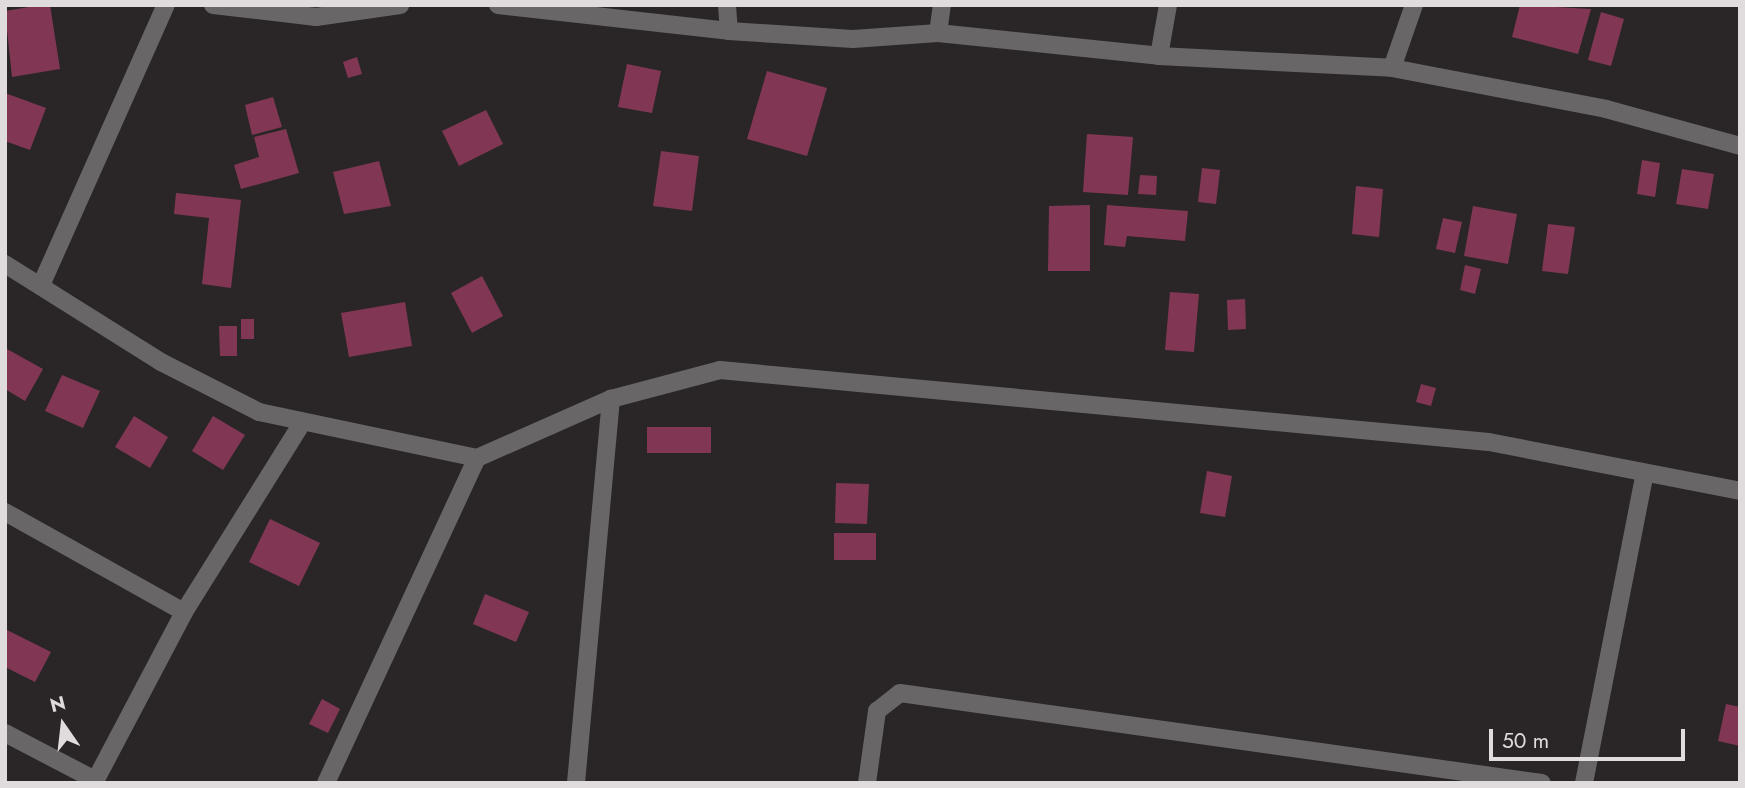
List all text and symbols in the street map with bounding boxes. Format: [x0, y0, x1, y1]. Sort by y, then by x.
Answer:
text: N [47, 689, 68, 719]
north arrow [28, 690, 98, 760]
scale bar [1493, 714, 1689, 758]
text: 50 m [1502, 726, 1549, 756]

